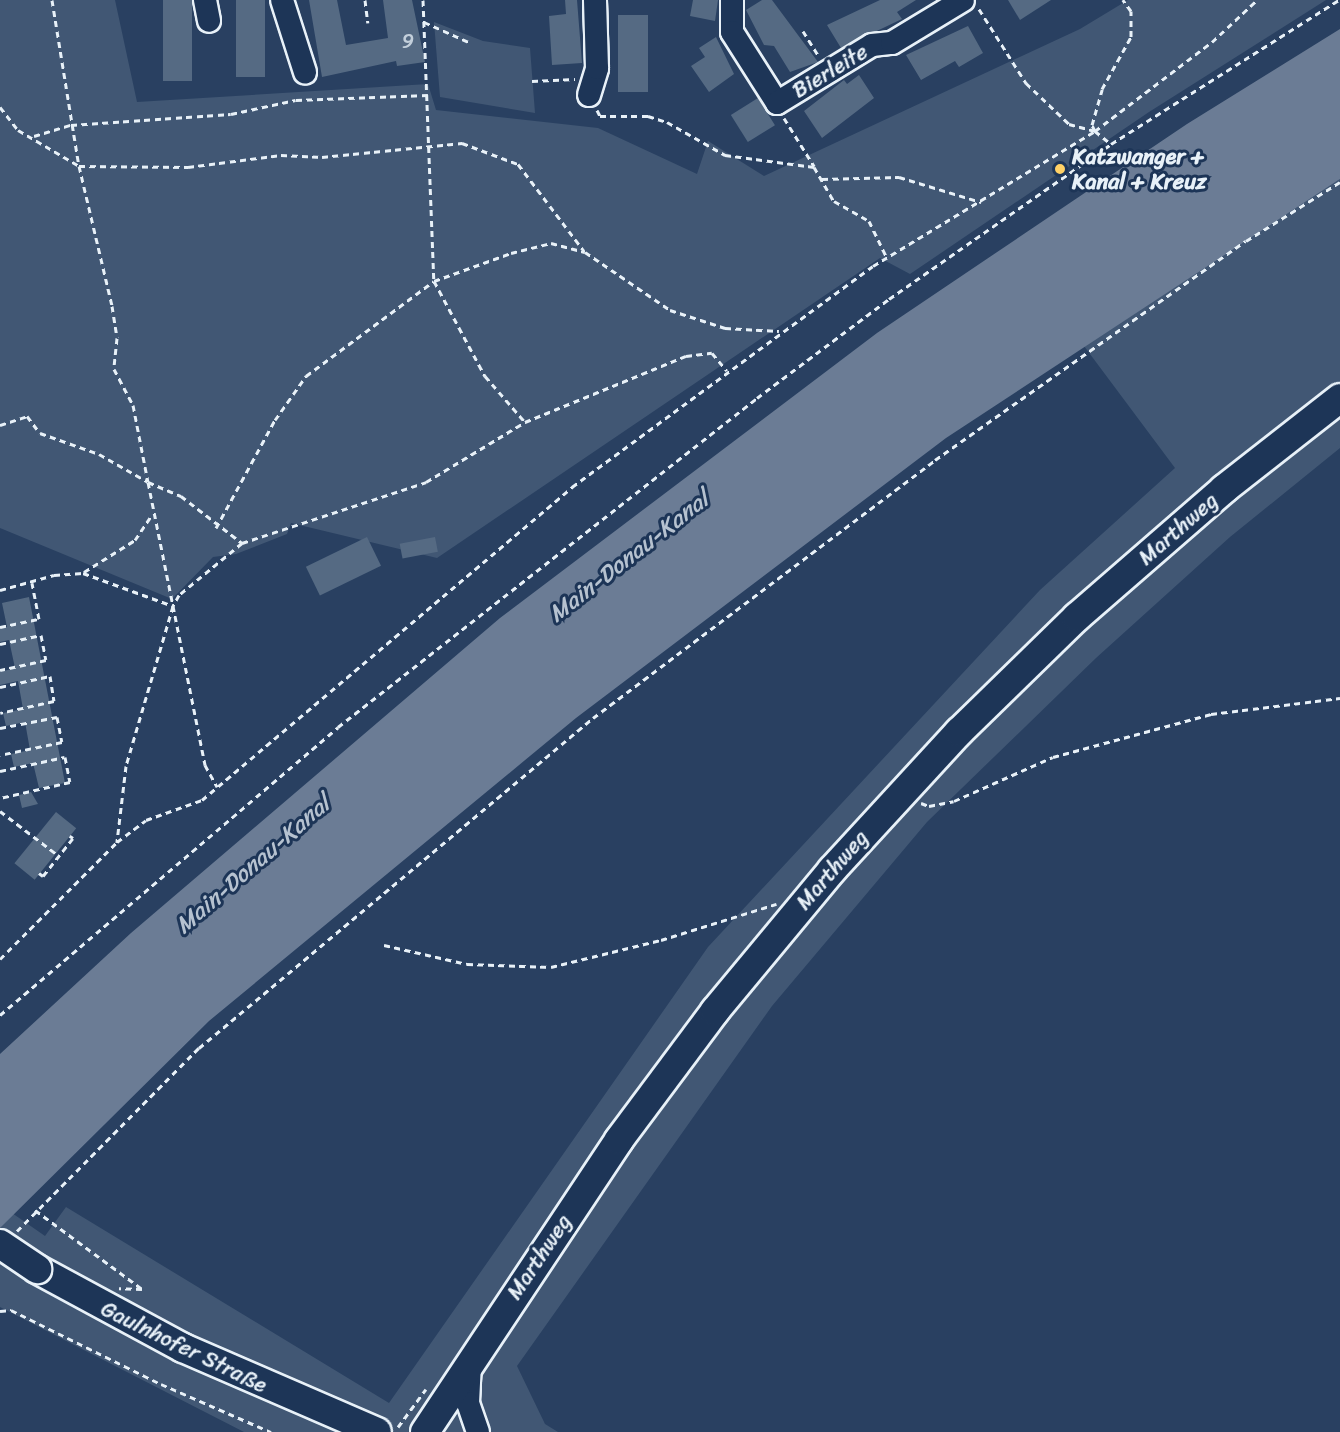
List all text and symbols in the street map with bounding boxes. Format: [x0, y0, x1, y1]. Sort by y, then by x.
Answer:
house number: 9 [402, 29, 414, 53]
street label: Bierleite [787, 38, 873, 104]
place label: Katzwanger + Kanal + Kreuz [1072, 143, 1206, 194]
marker: Katzwanger + Kanal + Kreuz [1053, 162, 1067, 176]
water label: Main-Donau-Kanal [543, 485, 715, 629]
street label: Marthweg [1133, 487, 1223, 571]
water label: Main-Donau-Kanal [170, 790, 336, 940]
street label: Marthweg [790, 825, 874, 915]
street label: Marthweg [501, 1210, 577, 1304]
street label: Gaulnhofer Straße [96, 1295, 272, 1399]

